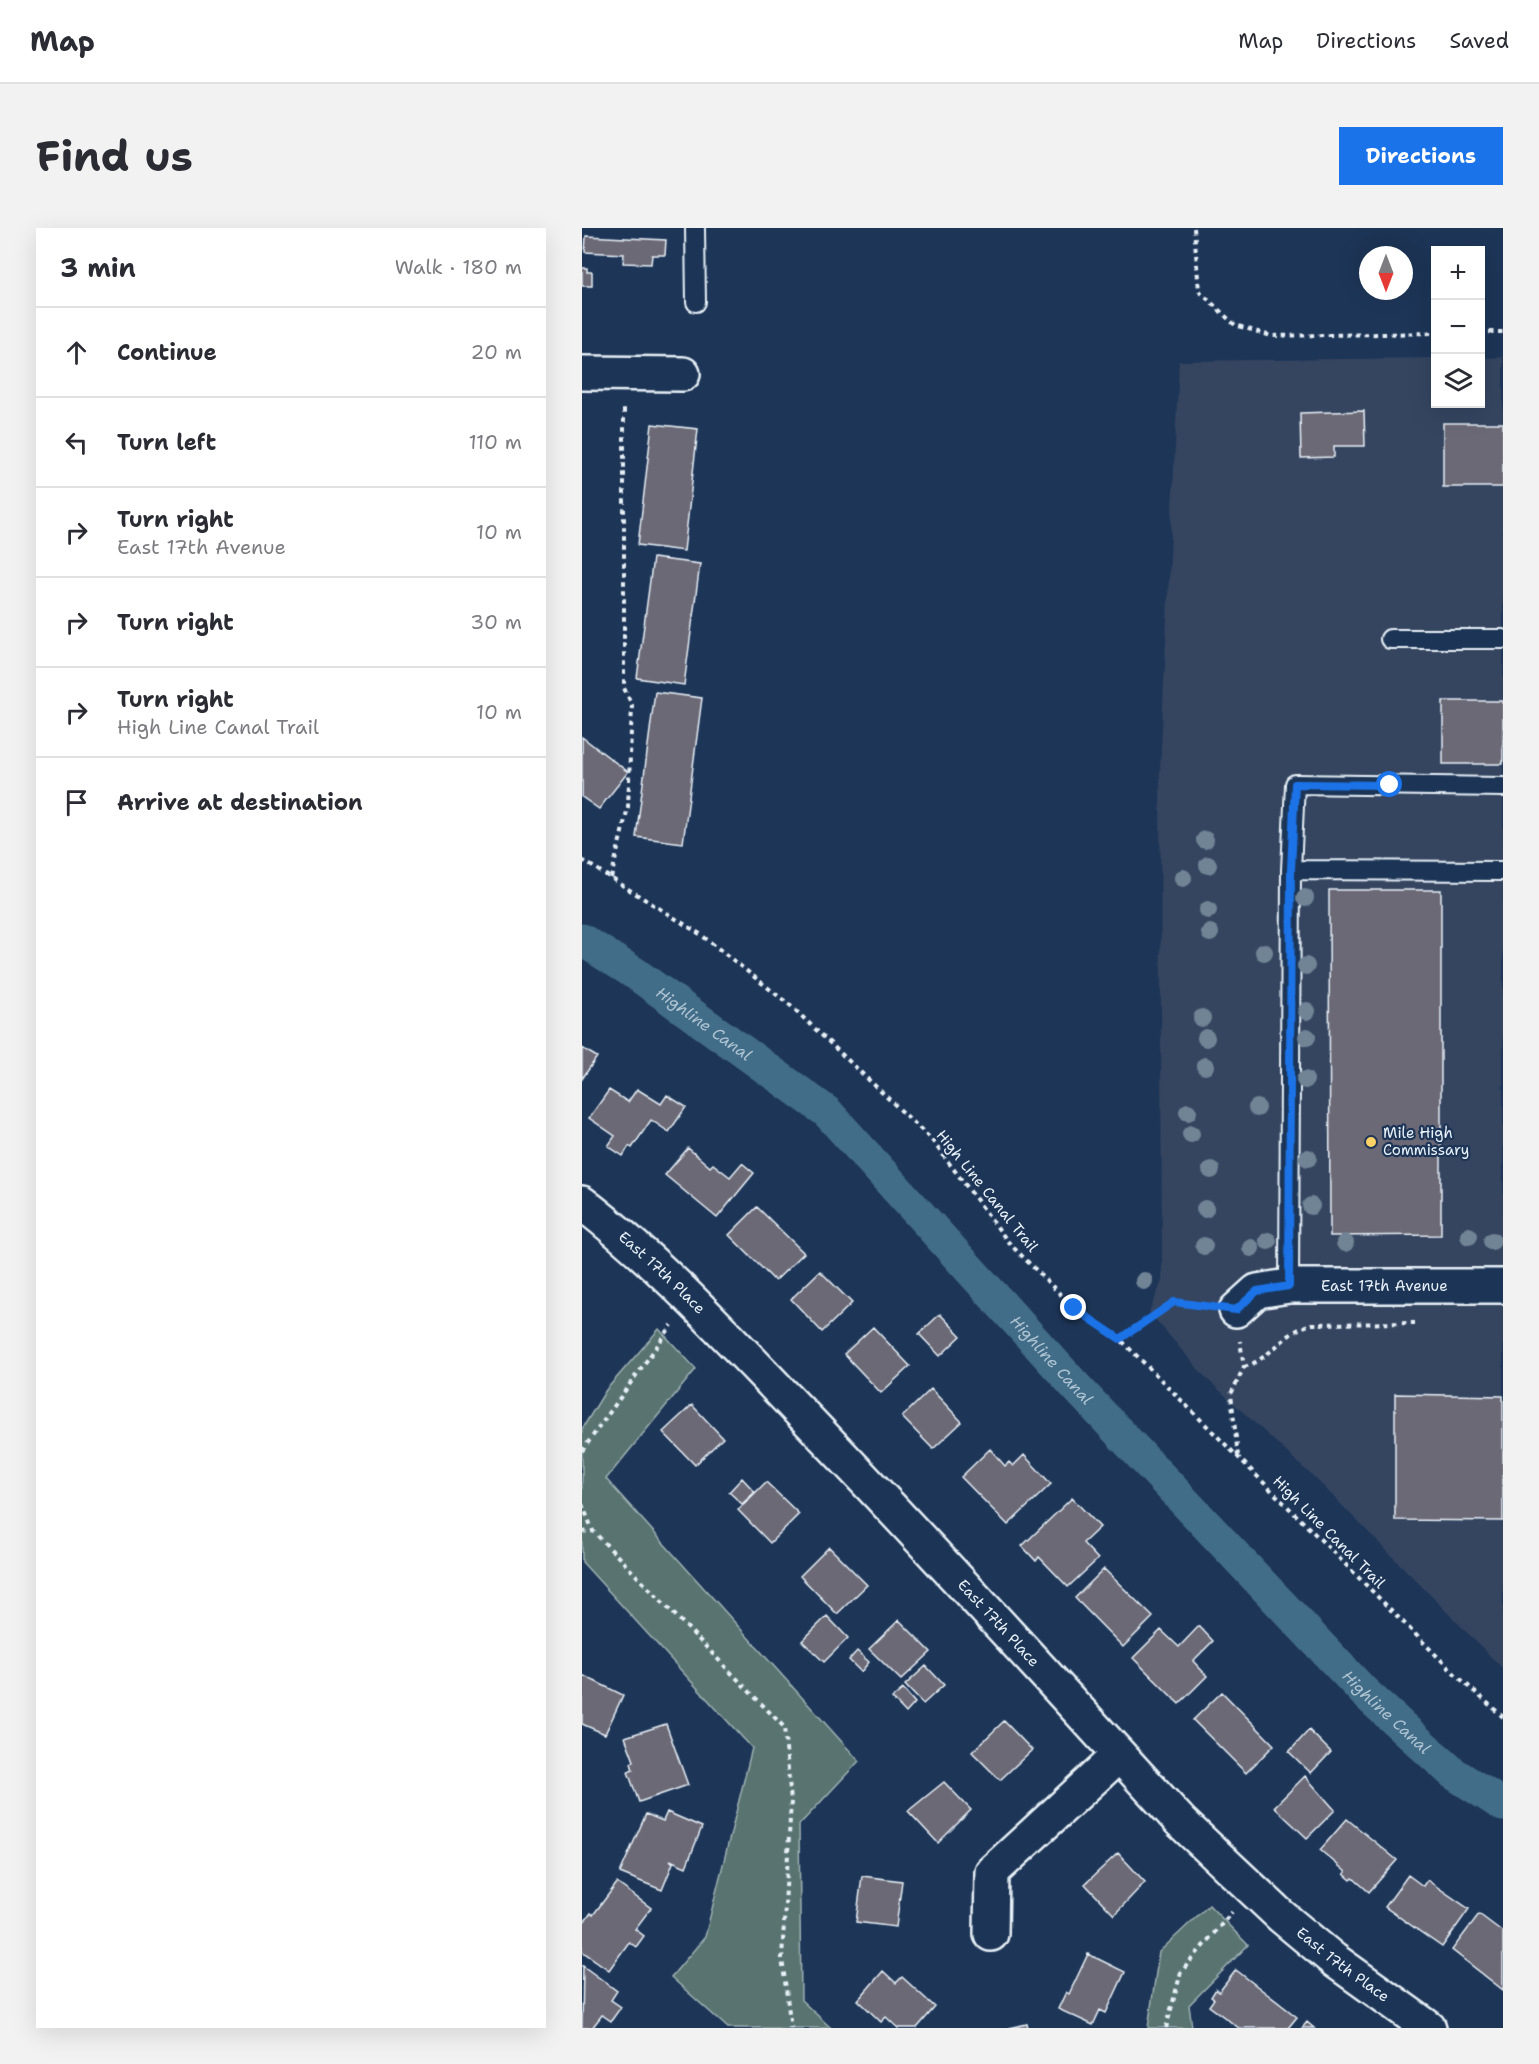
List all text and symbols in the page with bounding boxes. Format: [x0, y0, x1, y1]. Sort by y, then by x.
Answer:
text: Map [30, 22, 95, 60]
text: Map [1238, 27, 1283, 55]
text: Directions [1316, 27, 1416, 55]
text: Saved [1449, 27, 1509, 55]
button: Directions [1339, 127, 1503, 185]
text: Find us [36, 128, 193, 184]
north arrow [1359, 246, 1413, 300]
map controls [1431, 246, 1485, 408]
button: + [1431, 246, 1485, 300]
text: 3 min [60, 250, 136, 285]
text: Walk · 180 m [395, 254, 522, 280]
button: − [1431, 300, 1485, 354]
icon: ahead [60, 336, 93, 369]
text: Continue [117, 338, 217, 367]
text: 20 m [471, 339, 522, 365]
button: layers [1431, 354, 1485, 408]
icon: left [60, 426, 93, 459]
text: Turn left [117, 428, 216, 457]
text: 110 m [468, 429, 522, 455]
text: Turn right [117, 505, 234, 534]
icon: right [60, 516, 93, 549]
text: 10 m [476, 519, 522, 545]
text: East 17th Avenue [117, 534, 286, 560]
icon: right [60, 606, 93, 639]
text: Turn right [117, 608, 234, 637]
text: 30 m [470, 609, 522, 635]
text: Turn right [117, 685, 234, 714]
icon: right [60, 696, 93, 729]
text: 10 m [476, 699, 522, 725]
text: High Line Canal Trail [117, 714, 319, 740]
route start [1376, 771, 1402, 797]
icon: arrive [60, 786, 93, 819]
text: Arrive at destination [117, 788, 363, 817]
water label: Highline Canal [652, 982, 756, 1065]
place label: Mile High Commissary [1383, 1123, 1469, 1160]
street label: High Line Canal Trail [932, 1126, 1043, 1257]
marker: Mile High Commissary [1364, 1135, 1378, 1149]
street label: East 17th Place [614, 1227, 710, 1318]
street label: East 17th Avenue [1321, 1276, 1448, 1296]
route end [1060, 1294, 1086, 1320]
water label: Highline Canal [1006, 1311, 1098, 1409]
street label: High Line Canal Trail [1268, 1471, 1390, 1593]
street label: East 17th Place [953, 1575, 1044, 1671]
water label: Highline Canal [1338, 1665, 1435, 1758]
street label: East 17th Place [1292, 1923, 1393, 2006]

